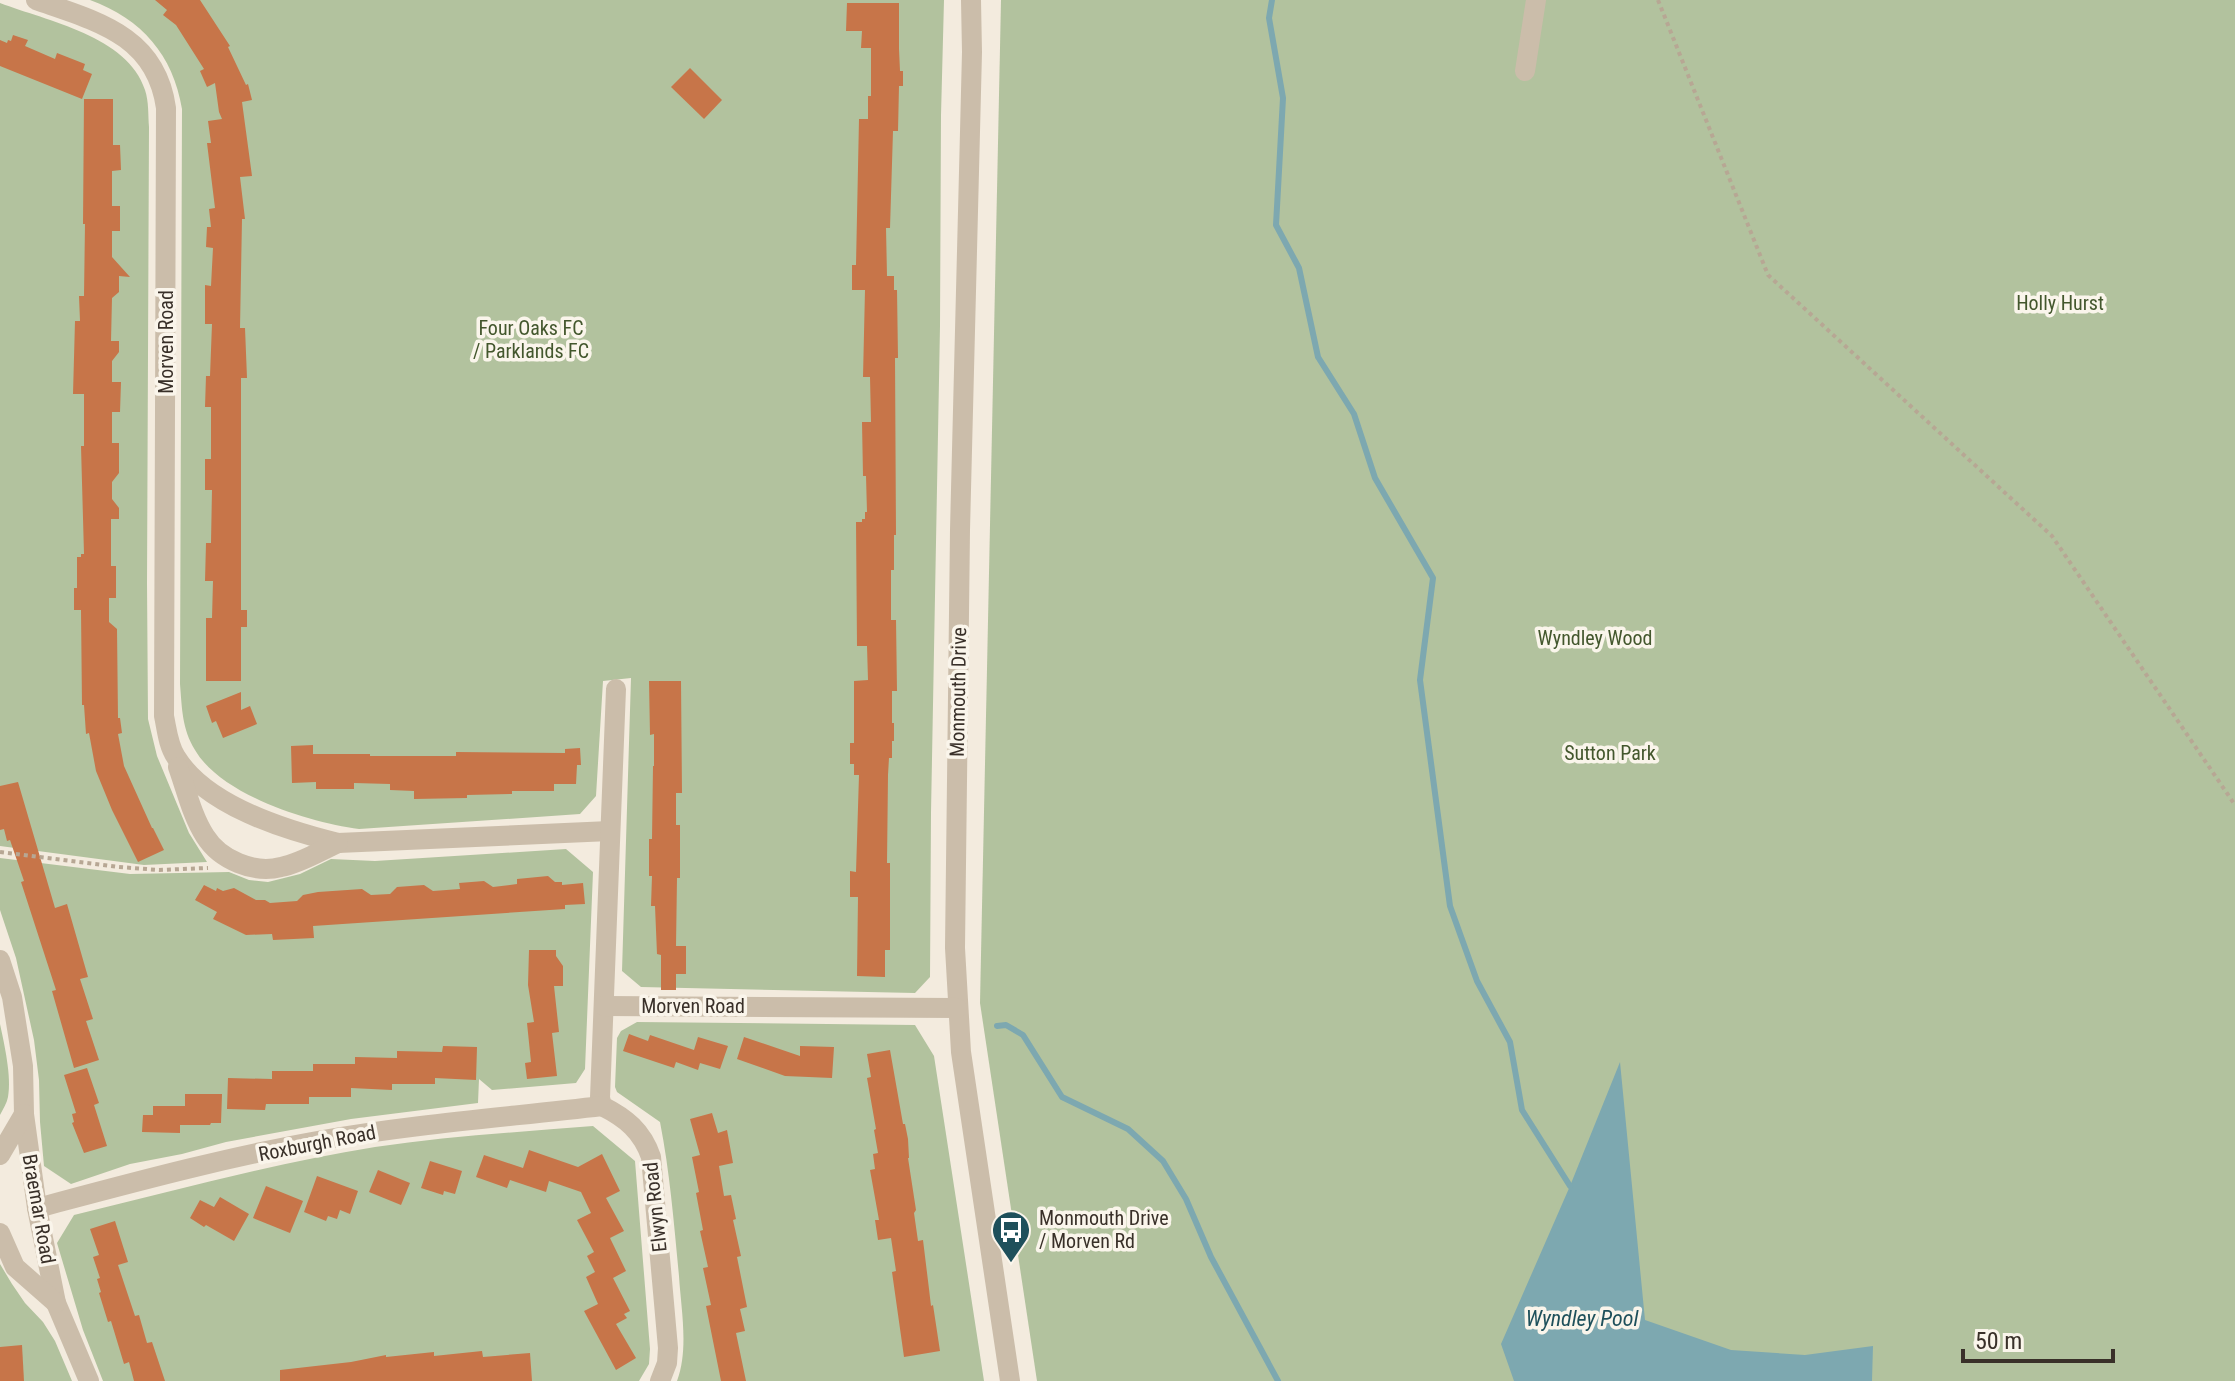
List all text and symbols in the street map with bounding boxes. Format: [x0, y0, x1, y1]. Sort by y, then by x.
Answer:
street label: Morven Road [154, 290, 178, 394]
park label: Holly Hurst [2016, 291, 2104, 315]
park label: Four Oaks FC / Parklands FC [473, 316, 589, 363]
park label: Wyndley Wood [1538, 626, 1652, 650]
street label: Monmouth Drive [945, 627, 971, 757]
park label: Sutton Park [1564, 741, 1656, 765]
street label: Morven Road [641, 994, 745, 1018]
street label: Roxburgh Road [256, 1120, 378, 1166]
street label: Braemar Road [18, 1152, 60, 1266]
street label: Elwyn Road [638, 1161, 672, 1253]
place label: Monmouth Drive / Morven Rd [1039, 1206, 1169, 1253]
bus stop icon: Monmouth Drive / Morven Rd [990, 1209, 1032, 1264]
water label: Wyndley Pool [1526, 1306, 1639, 1331]
scale bar [1963, 1313, 2113, 1363]
text: 50 m [1975, 1327, 2022, 1355]

